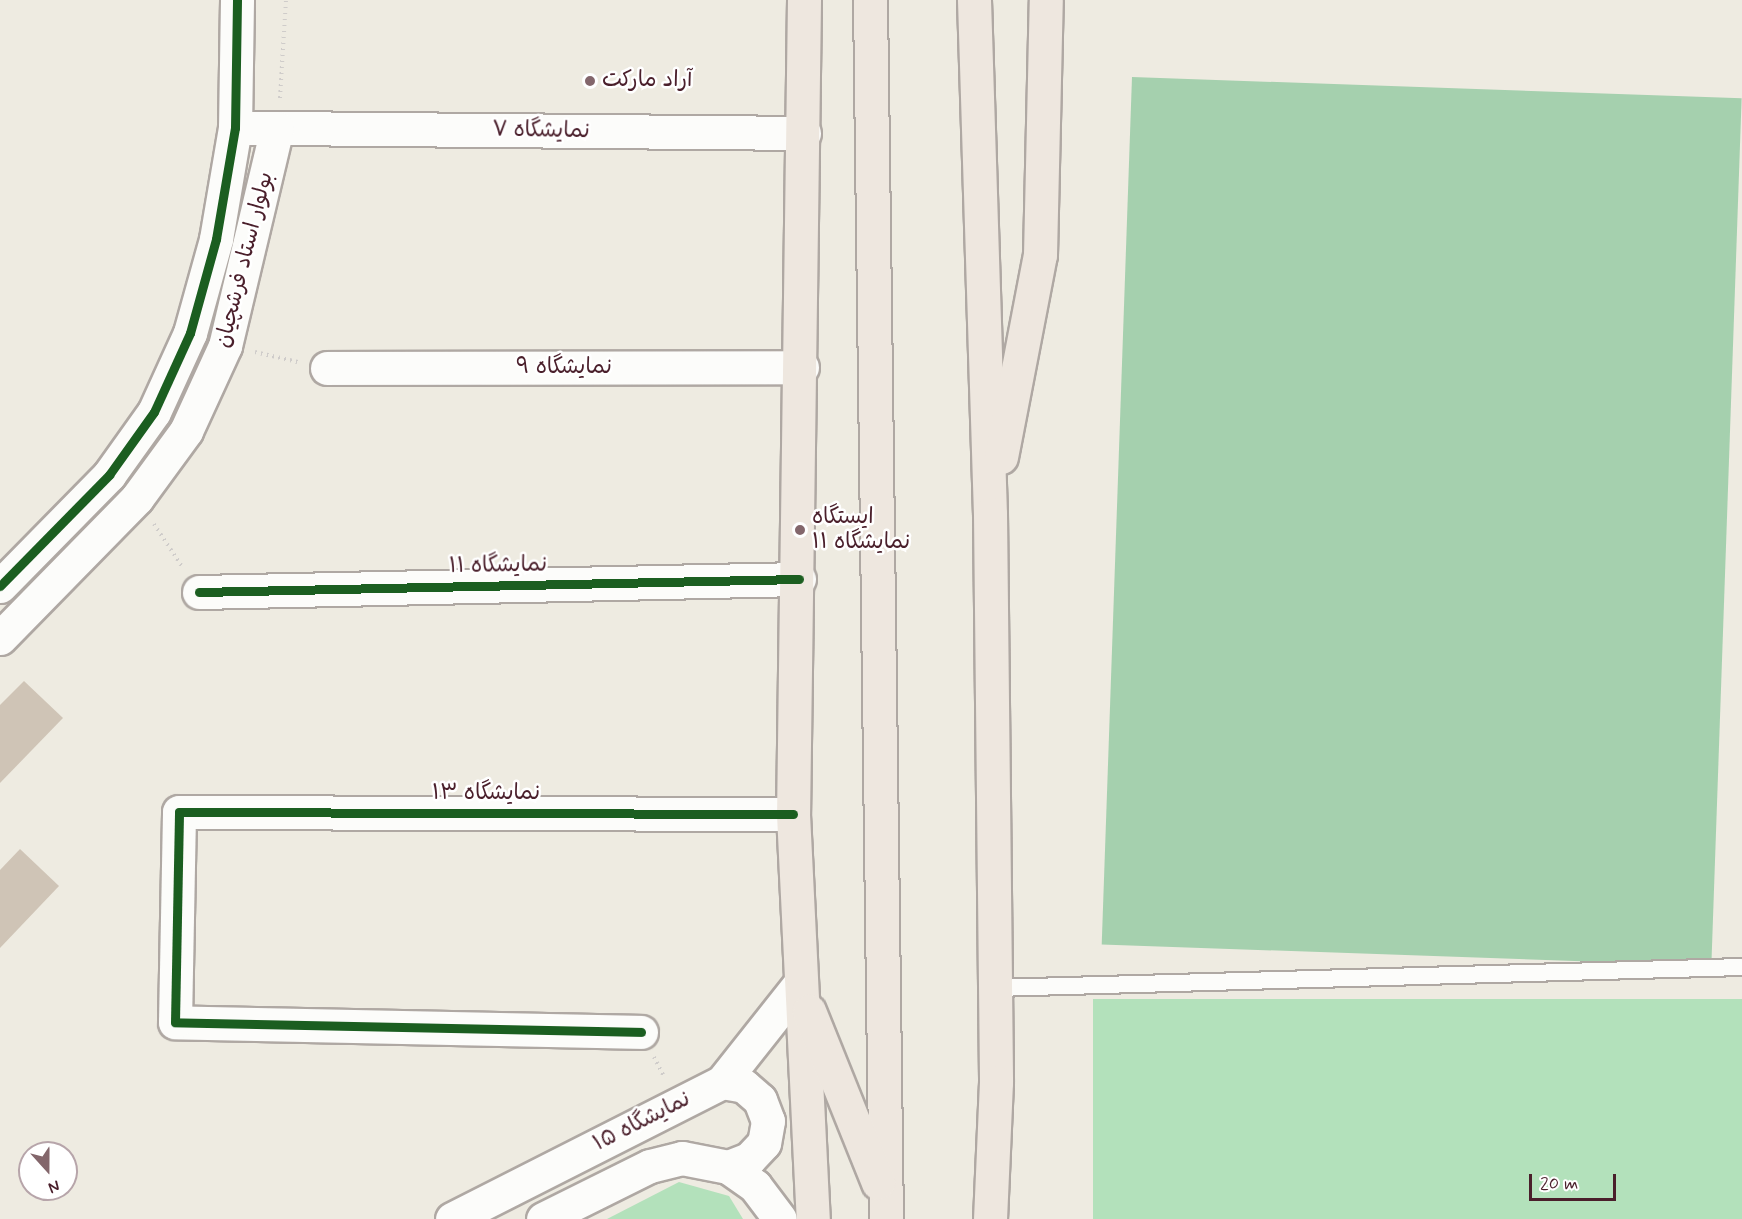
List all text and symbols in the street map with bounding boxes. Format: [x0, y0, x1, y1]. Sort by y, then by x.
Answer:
place label: آراد مارکت [602, 68, 692, 94]
marker: آراد مارکت [583, 74, 597, 88]
street label: نمایشگاه ۷ [492, 117, 590, 145]
street label: بولوار استاد فرشچیان [210, 169, 280, 351]
street label: نمایشگاه ۹ [516, 355, 612, 381]
place label: ایستگاه نمایشگاه ۱۱ [812, 504, 910, 556]
marker: ایستگاه نمایشگاه ۱۱ [793, 523, 807, 537]
street label: نمایشگاه ۱۱ [449, 552, 547, 580]
street label: نمایشگاه ۱۳ [432, 781, 540, 807]
street label: نمایشگاه ۱۵ [589, 1086, 695, 1158]
north arrow [18, 1141, 78, 1201]
scale bar [1532, 1162, 1619, 1200]
text: 20 m [1540, 1172, 1578, 1196]
text: N [45, 1175, 63, 1198]

